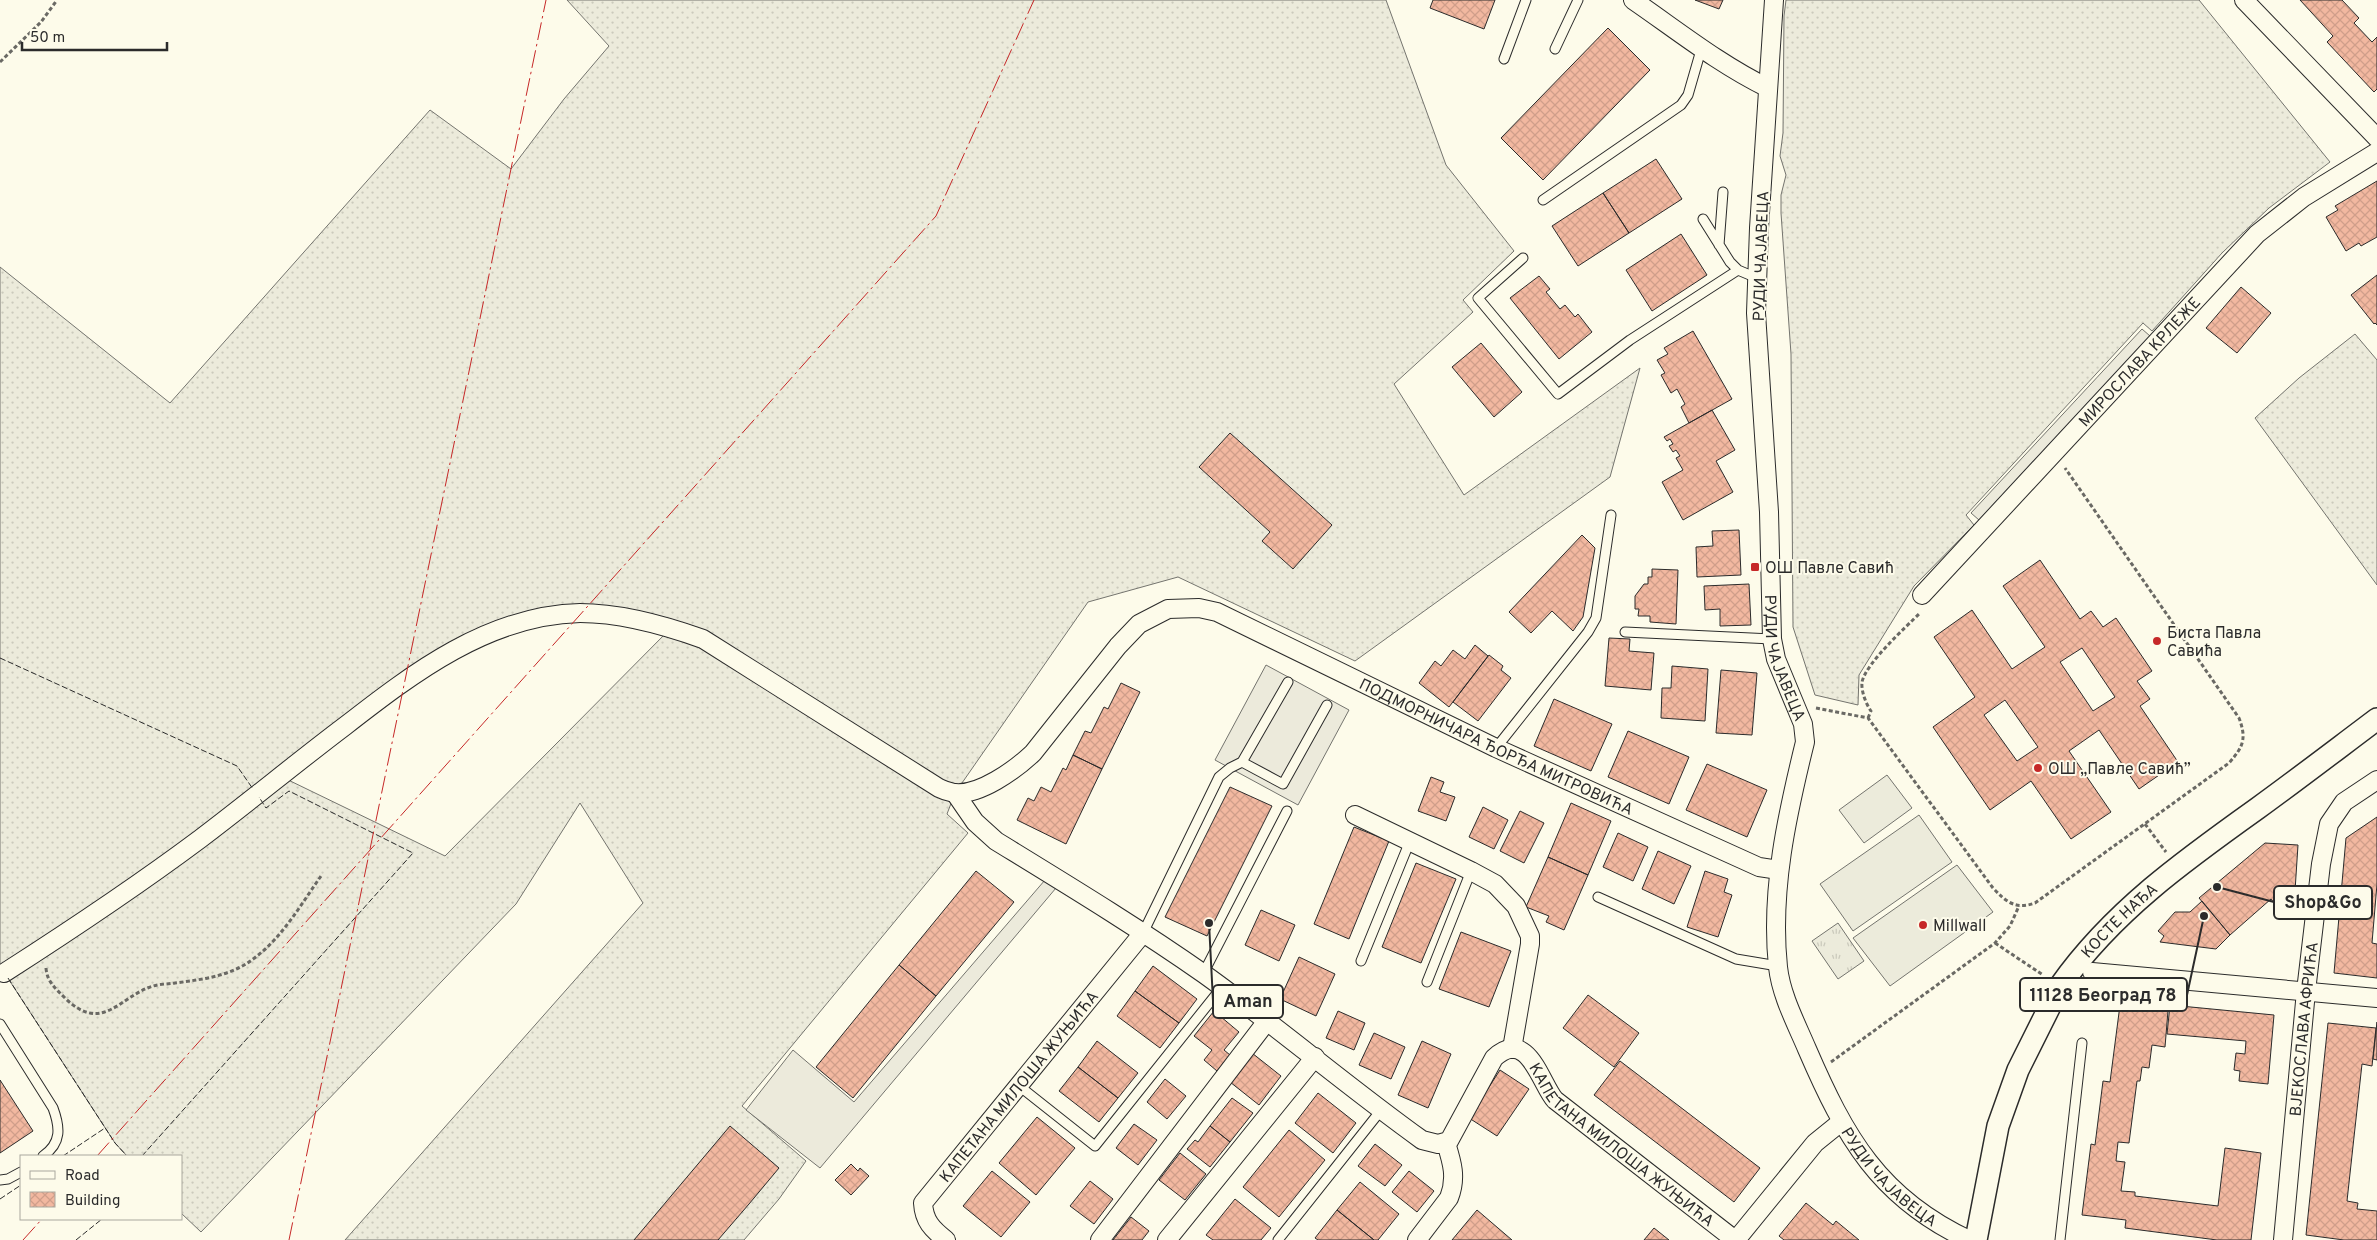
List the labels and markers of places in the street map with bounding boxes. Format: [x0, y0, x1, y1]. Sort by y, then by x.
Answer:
place label: ОШ Павле Савић [1765, 559, 1894, 579]
marker: ОШ Павле Савић [1749, 561, 1761, 573]
place label: Биста Павла Савића [2167, 624, 2261, 662]
marker: Биста Павла Савића [2151, 635, 2163, 647]
place label: ОШ „Павле Савић” [2048, 760, 2191, 780]
marker: ОШ „Павле Савић” [2032, 762, 2044, 774]
callout: Shop&Go [2274, 886, 2372, 919]
place label: Millwall [1933, 917, 1986, 937]
marker: Millwall [1917, 919, 1929, 931]
callout: 11128 Београд 78 [2020, 978, 2187, 1011]
callout: Aman [1213, 985, 1283, 1018]

